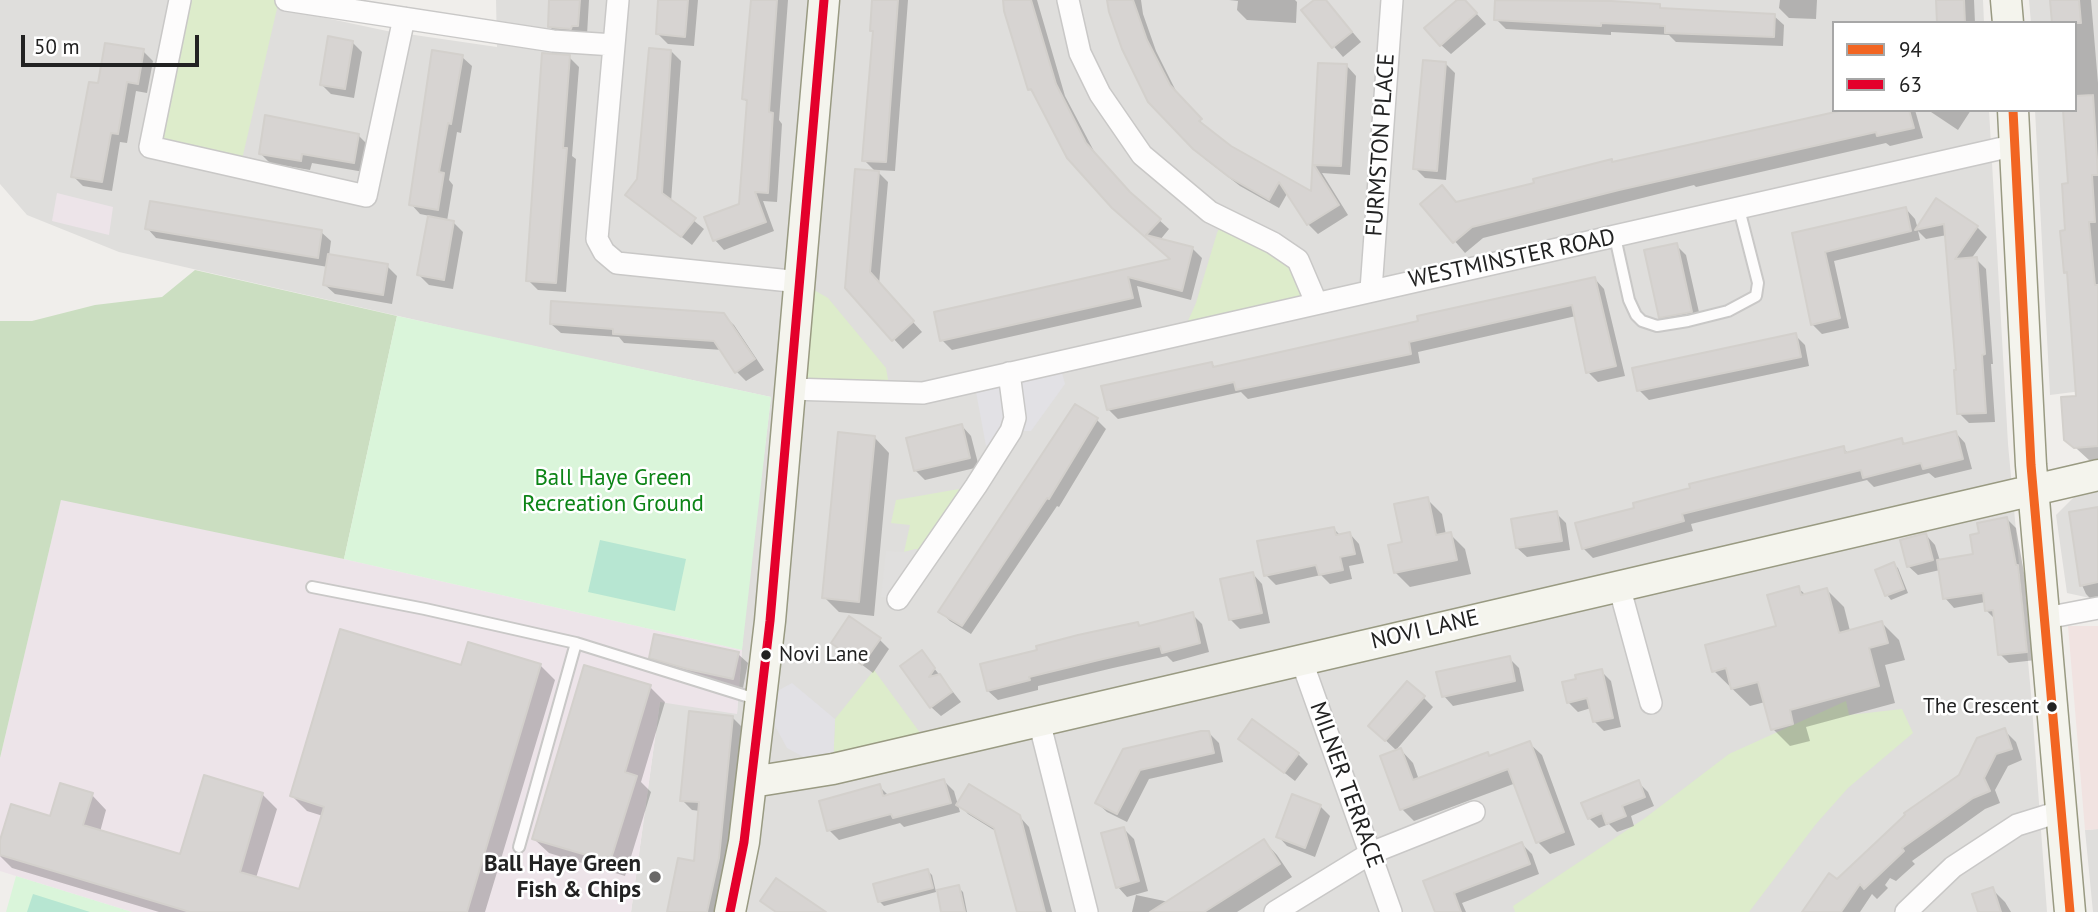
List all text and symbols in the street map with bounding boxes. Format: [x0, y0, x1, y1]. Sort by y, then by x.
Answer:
scale bar [24, 21, 203, 65]
legend [1832, 21, 2077, 112]
text: 50 m [34, 33, 80, 60]
text: 94 [1899, 36, 1922, 63]
street label: FURMSTON PLACE [1361, 53, 1401, 237]
text: 63 [1899, 71, 1922, 98]
street label: WESTMINSTER ROAD [1406, 224, 1618, 294]
park label: Ball Haye Green Recreation Ground [522, 464, 704, 518]
street label: NOVI LANE [1368, 604, 1482, 656]
place label: Novi Lane [779, 642, 869, 668]
marker: Novi Lane [759, 648, 773, 662]
place label: The Crescent [1923, 694, 2039, 720]
street label: MILNER TERRACE [1303, 698, 1389, 872]
marker: The Crescent [2045, 700, 2059, 714]
place label: Ball Haye Green Fish & Chips [484, 850, 641, 904]
marker: Ball Haye Green Fish & Chips [647, 869, 663, 885]

